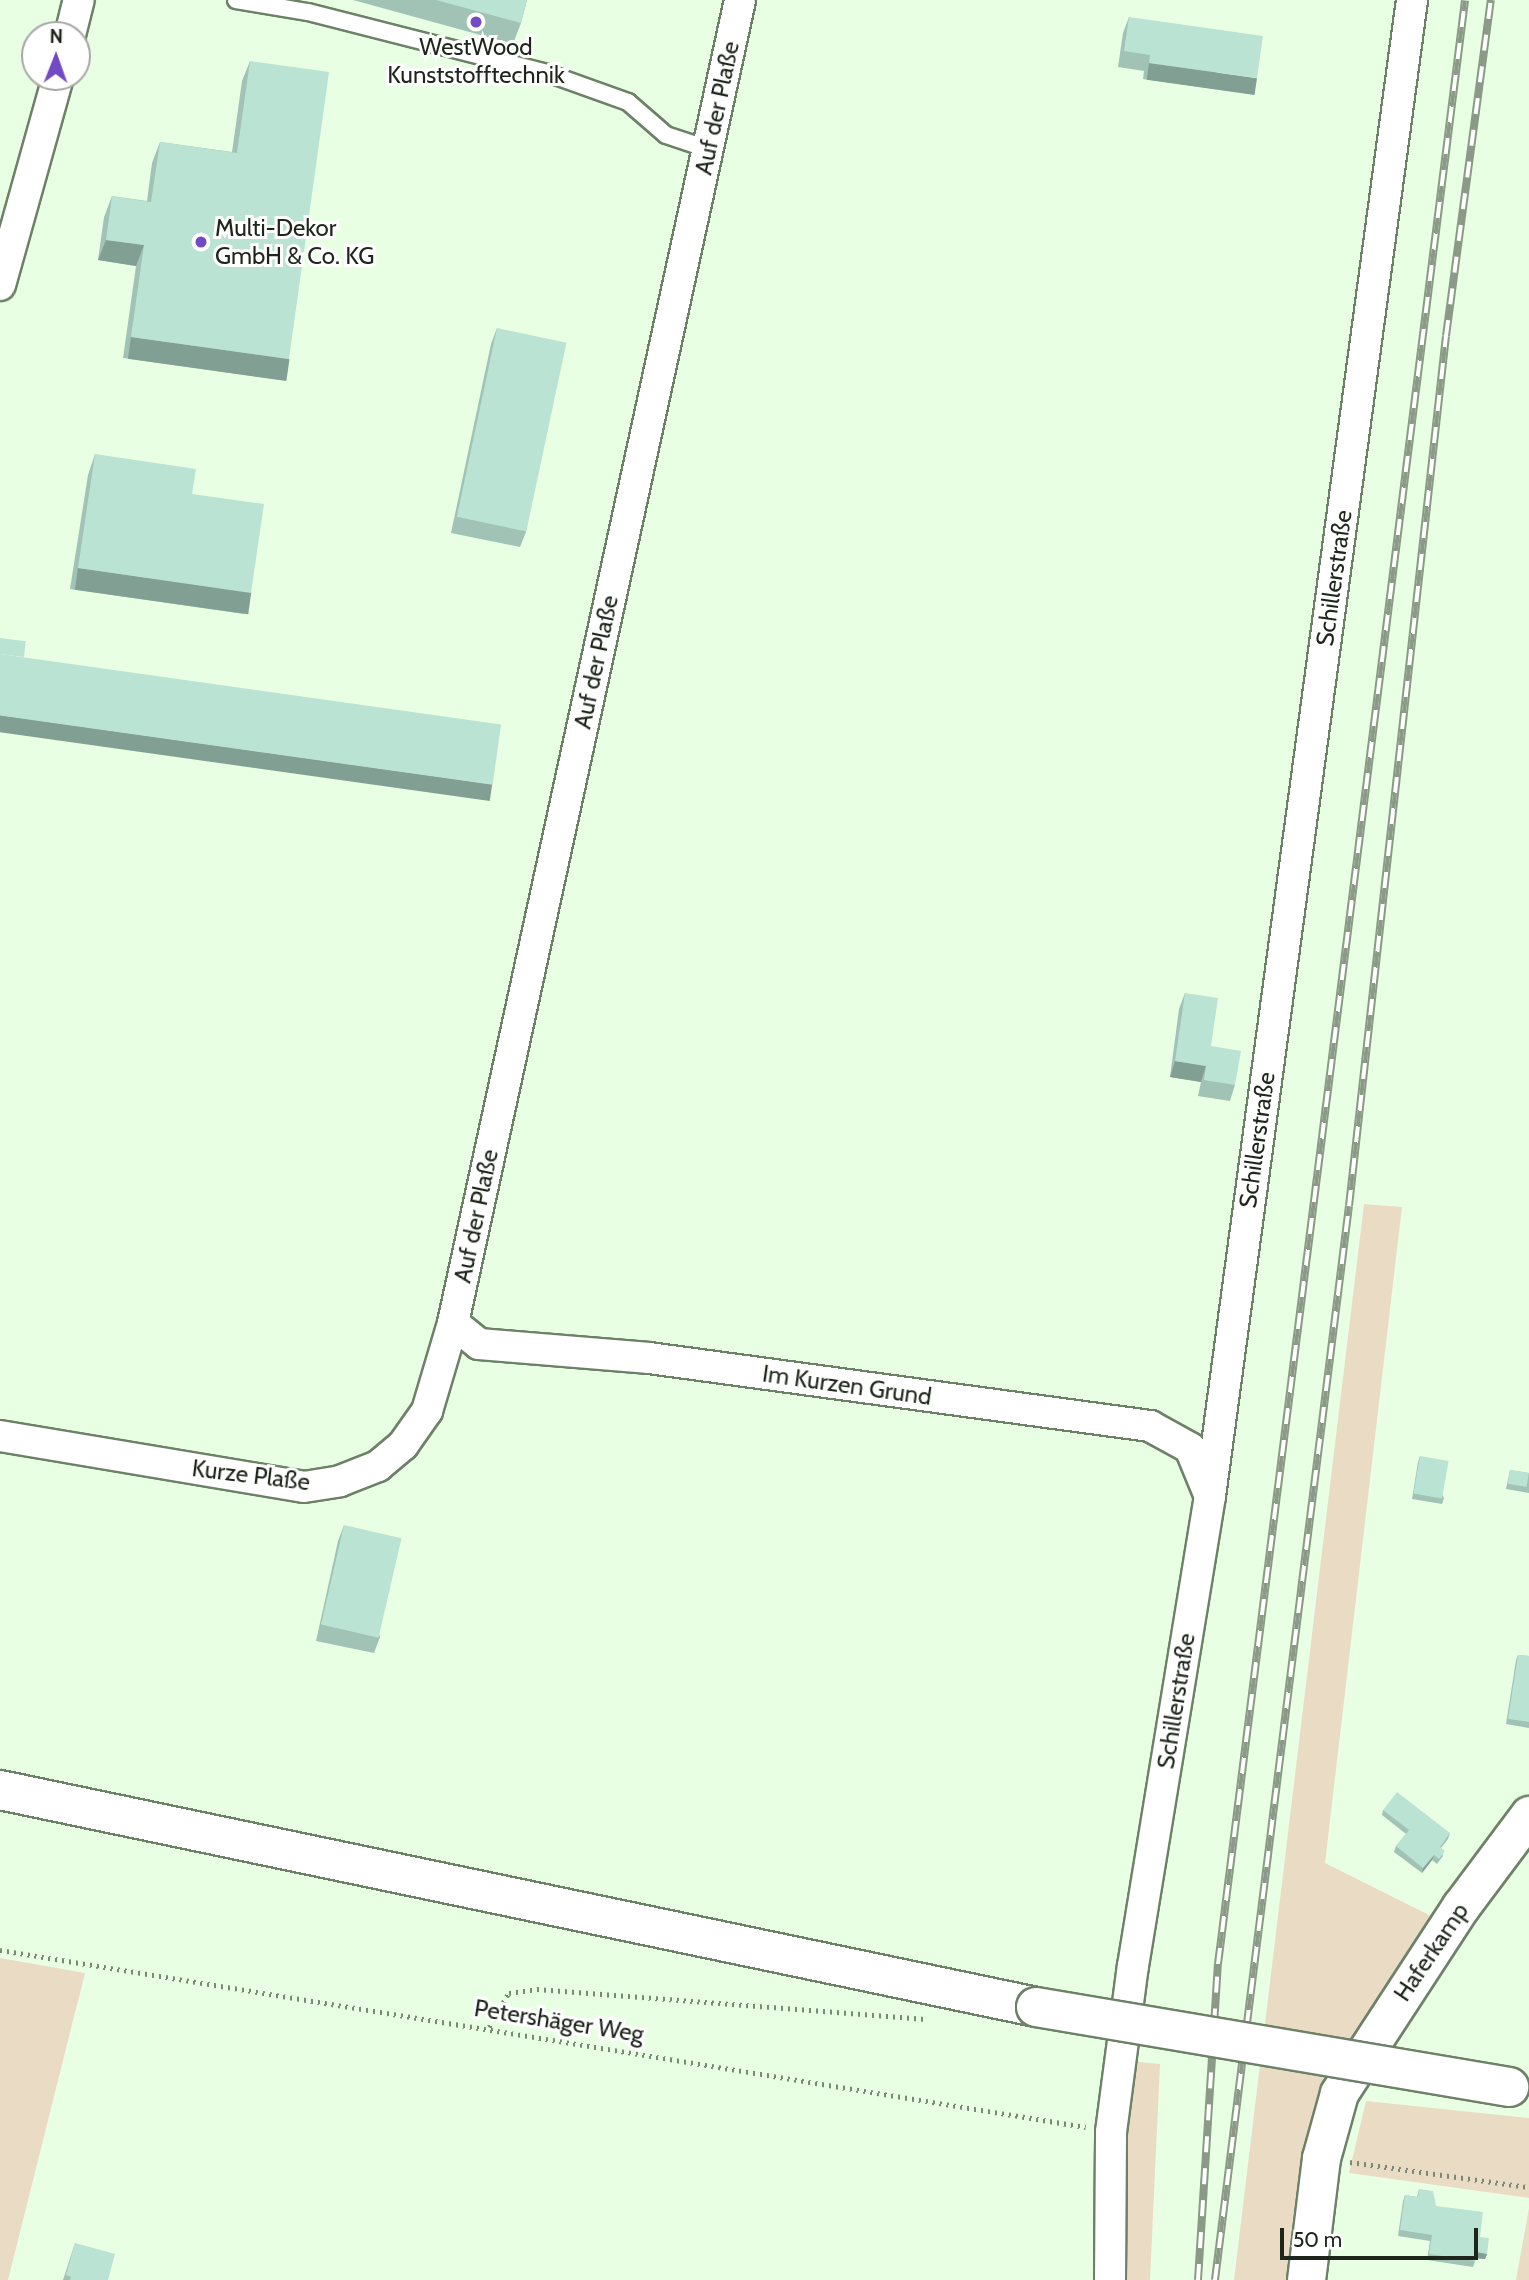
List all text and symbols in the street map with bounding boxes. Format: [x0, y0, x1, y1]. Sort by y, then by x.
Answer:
marker: WestWood Kunststofftechnik [468, 14, 484, 30]
north arrow [21, 21, 91, 91]
text: N [49, 25, 63, 48]
place label: WestWood Kunststofftechnik [387, 33, 565, 89]
street label: Auf der Plaße [689, 39, 745, 177]
place label: Multi-Dekor GmbH & Co. KG [215, 214, 374, 270]
marker: Multi-Dekor GmbH & Co. KG [193, 234, 209, 250]
street label: Schillerstraße [1310, 508, 1358, 648]
street label: Auf der Plaße [568, 593, 624, 731]
street label: Schillerstraße [1233, 1070, 1281, 1210]
street label: Auf der Plaße [448, 1147, 504, 1285]
street label: Im Kurzen Grund [761, 1359, 933, 1411]
street label: Kurze Plaße [190, 1453, 312, 1497]
street label: Schillerstraße [1151, 1631, 1201, 1771]
street label: Haferkamp [1388, 1897, 1474, 2007]
street label: Petershäger Weg [472, 1993, 646, 2049]
scale bar [1284, 2214, 1482, 2258]
text: 50 m [1293, 2227, 1342, 2252]

